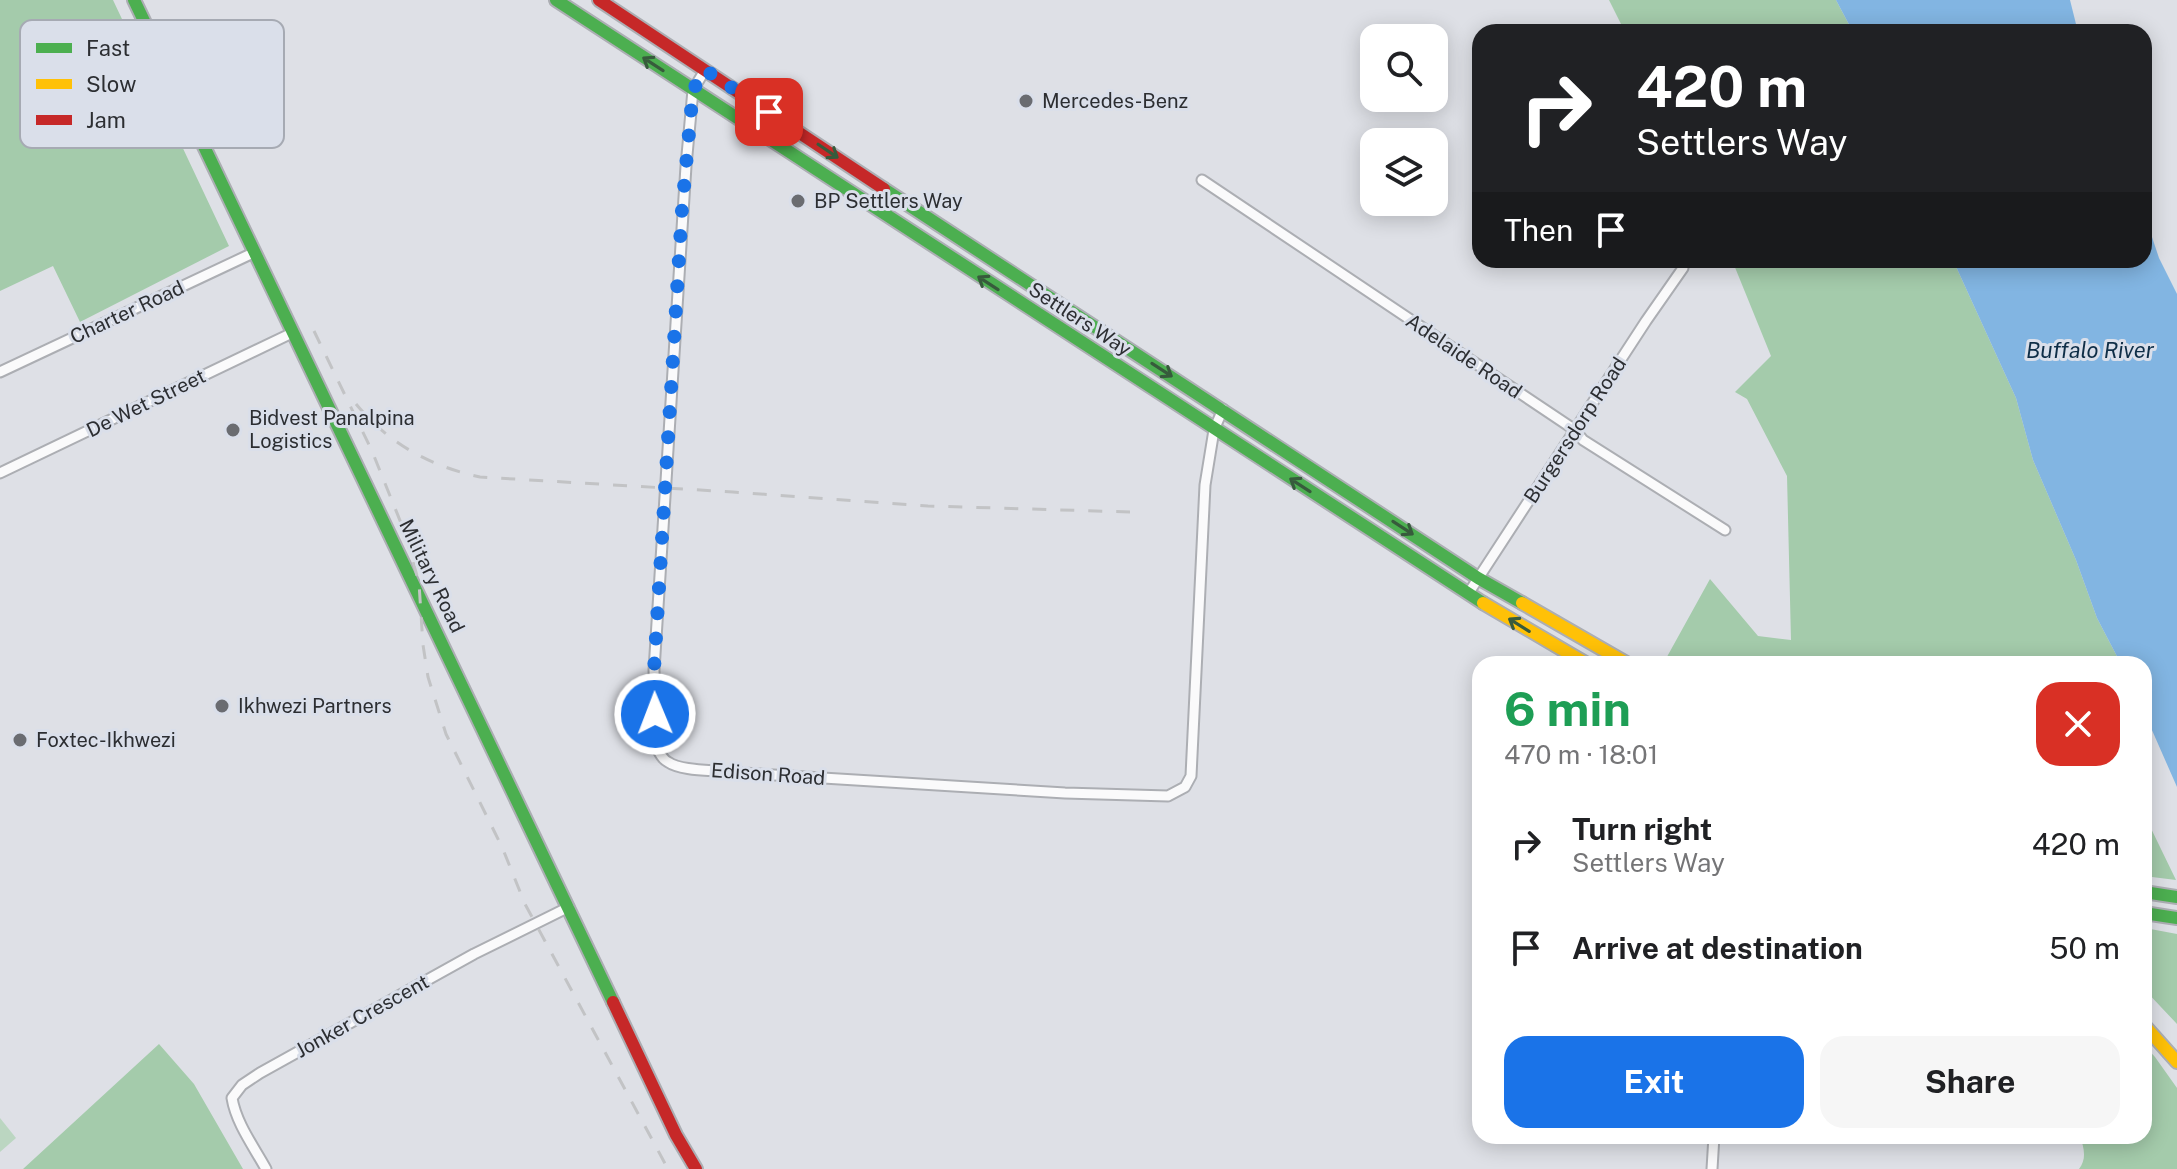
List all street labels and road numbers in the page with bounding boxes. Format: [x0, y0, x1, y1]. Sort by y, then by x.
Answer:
street label: Charter Road [66, 275, 188, 349]
street label: Settlers Way [1024, 277, 1136, 361]
street label: Adelaide Road [1402, 308, 1526, 404]
street label: Burgersdorp Road [1519, 353, 1631, 507]
street label: De Wet Street [83, 364, 209, 442]
street label: Military Road [394, 515, 470, 637]
street label: Edison Road [710, 758, 826, 790]
street label: Jonker Crescent [291, 969, 433, 1063]

